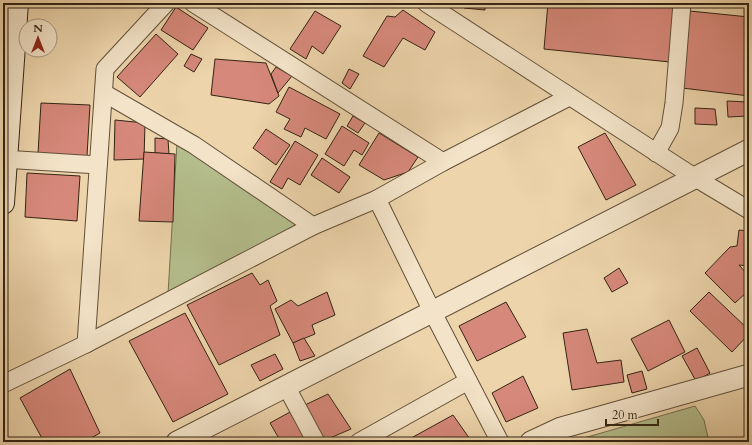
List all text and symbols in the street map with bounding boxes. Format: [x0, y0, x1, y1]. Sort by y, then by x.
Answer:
north arrow [18, 18, 58, 58]
text: N [33, 21, 43, 36]
scale bar [606, 401, 658, 427]
text: 20 m [612, 407, 639, 423]

